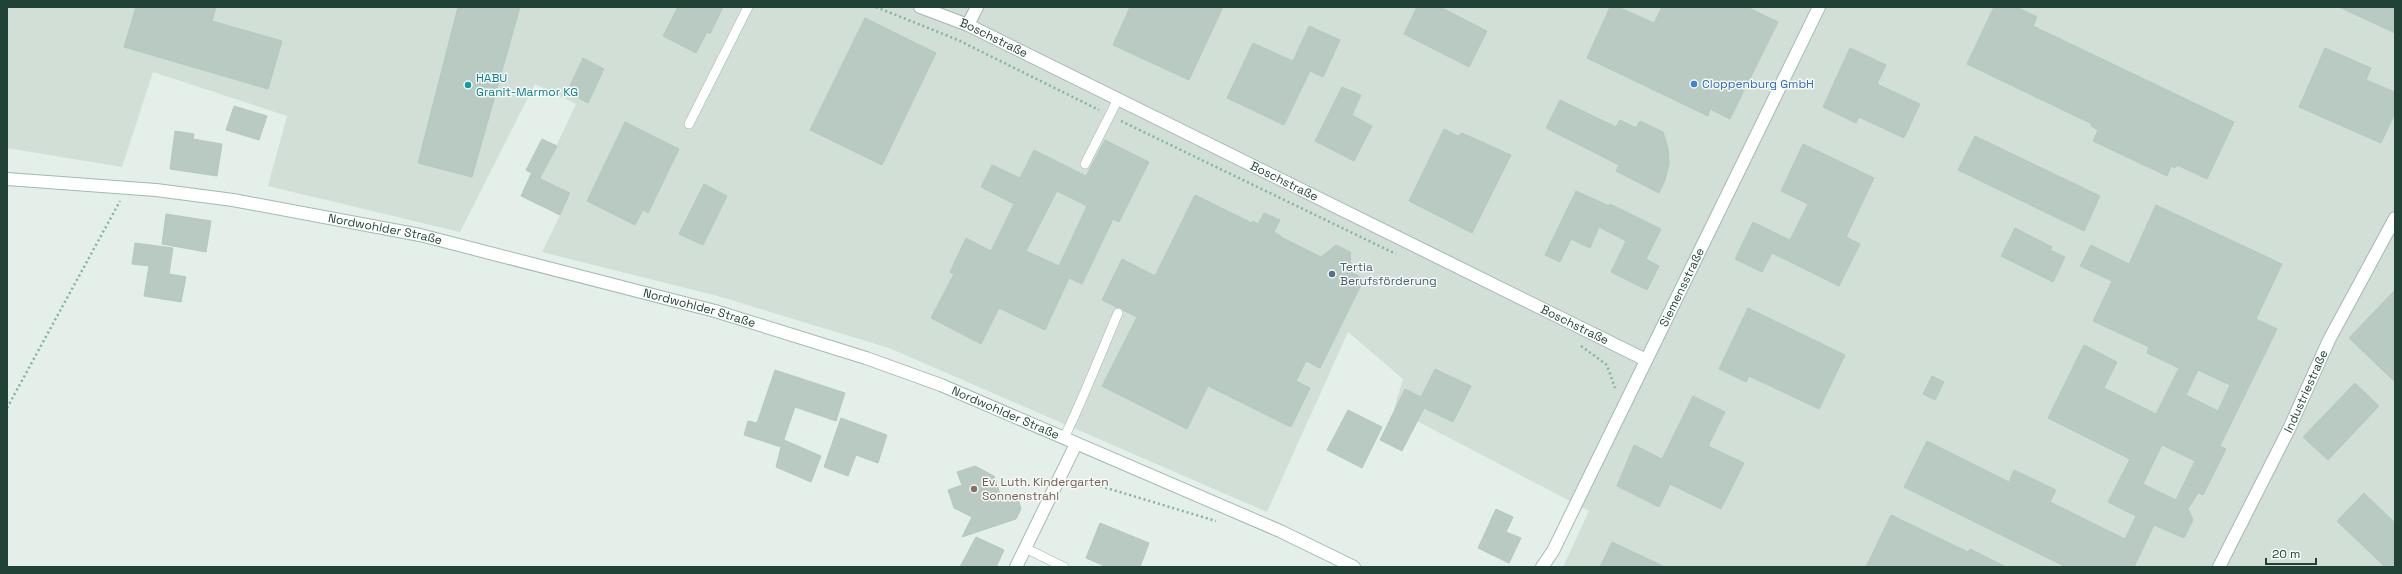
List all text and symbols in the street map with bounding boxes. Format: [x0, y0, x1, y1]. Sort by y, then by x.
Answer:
street label: Boschstraße [958, 15, 1030, 61]
place label: HABU Granit-Marmor KG [476, 70, 578, 100]
place label: Cloppenburg GmbH [1702, 76, 1814, 92]
marker: Cloppenburg GmbH [1689, 79, 1699, 89]
marker: HABU Granit-Marmor KG [463, 80, 473, 90]
street label: Boschstraße [1248, 158, 1321, 205]
street label: Nordwohlder Straße [327, 210, 444, 248]
street label: Siemensstraße [1656, 245, 1708, 329]
place label: Tertia Berufsförderung [1340, 259, 1437, 289]
marker: Tertia Berufsförderung [1327, 269, 1337, 279]
street label: Nordwohlder Straße [641, 285, 758, 331]
street label: Boschstraße [1538, 301, 1611, 348]
street label: Industriestraße [2280, 347, 2332, 436]
street label: Nordwohlder Straße [949, 383, 1062, 443]
place label: Ev. Luth. Kindergarten Sonnenstrahl [982, 474, 1109, 504]
marker: Ev. Luth. Kindergarten Sonnenstrahl [969, 484, 979, 494]
scale bar [2266, 540, 2316, 566]
text: 20 m [2272, 546, 2300, 562]

